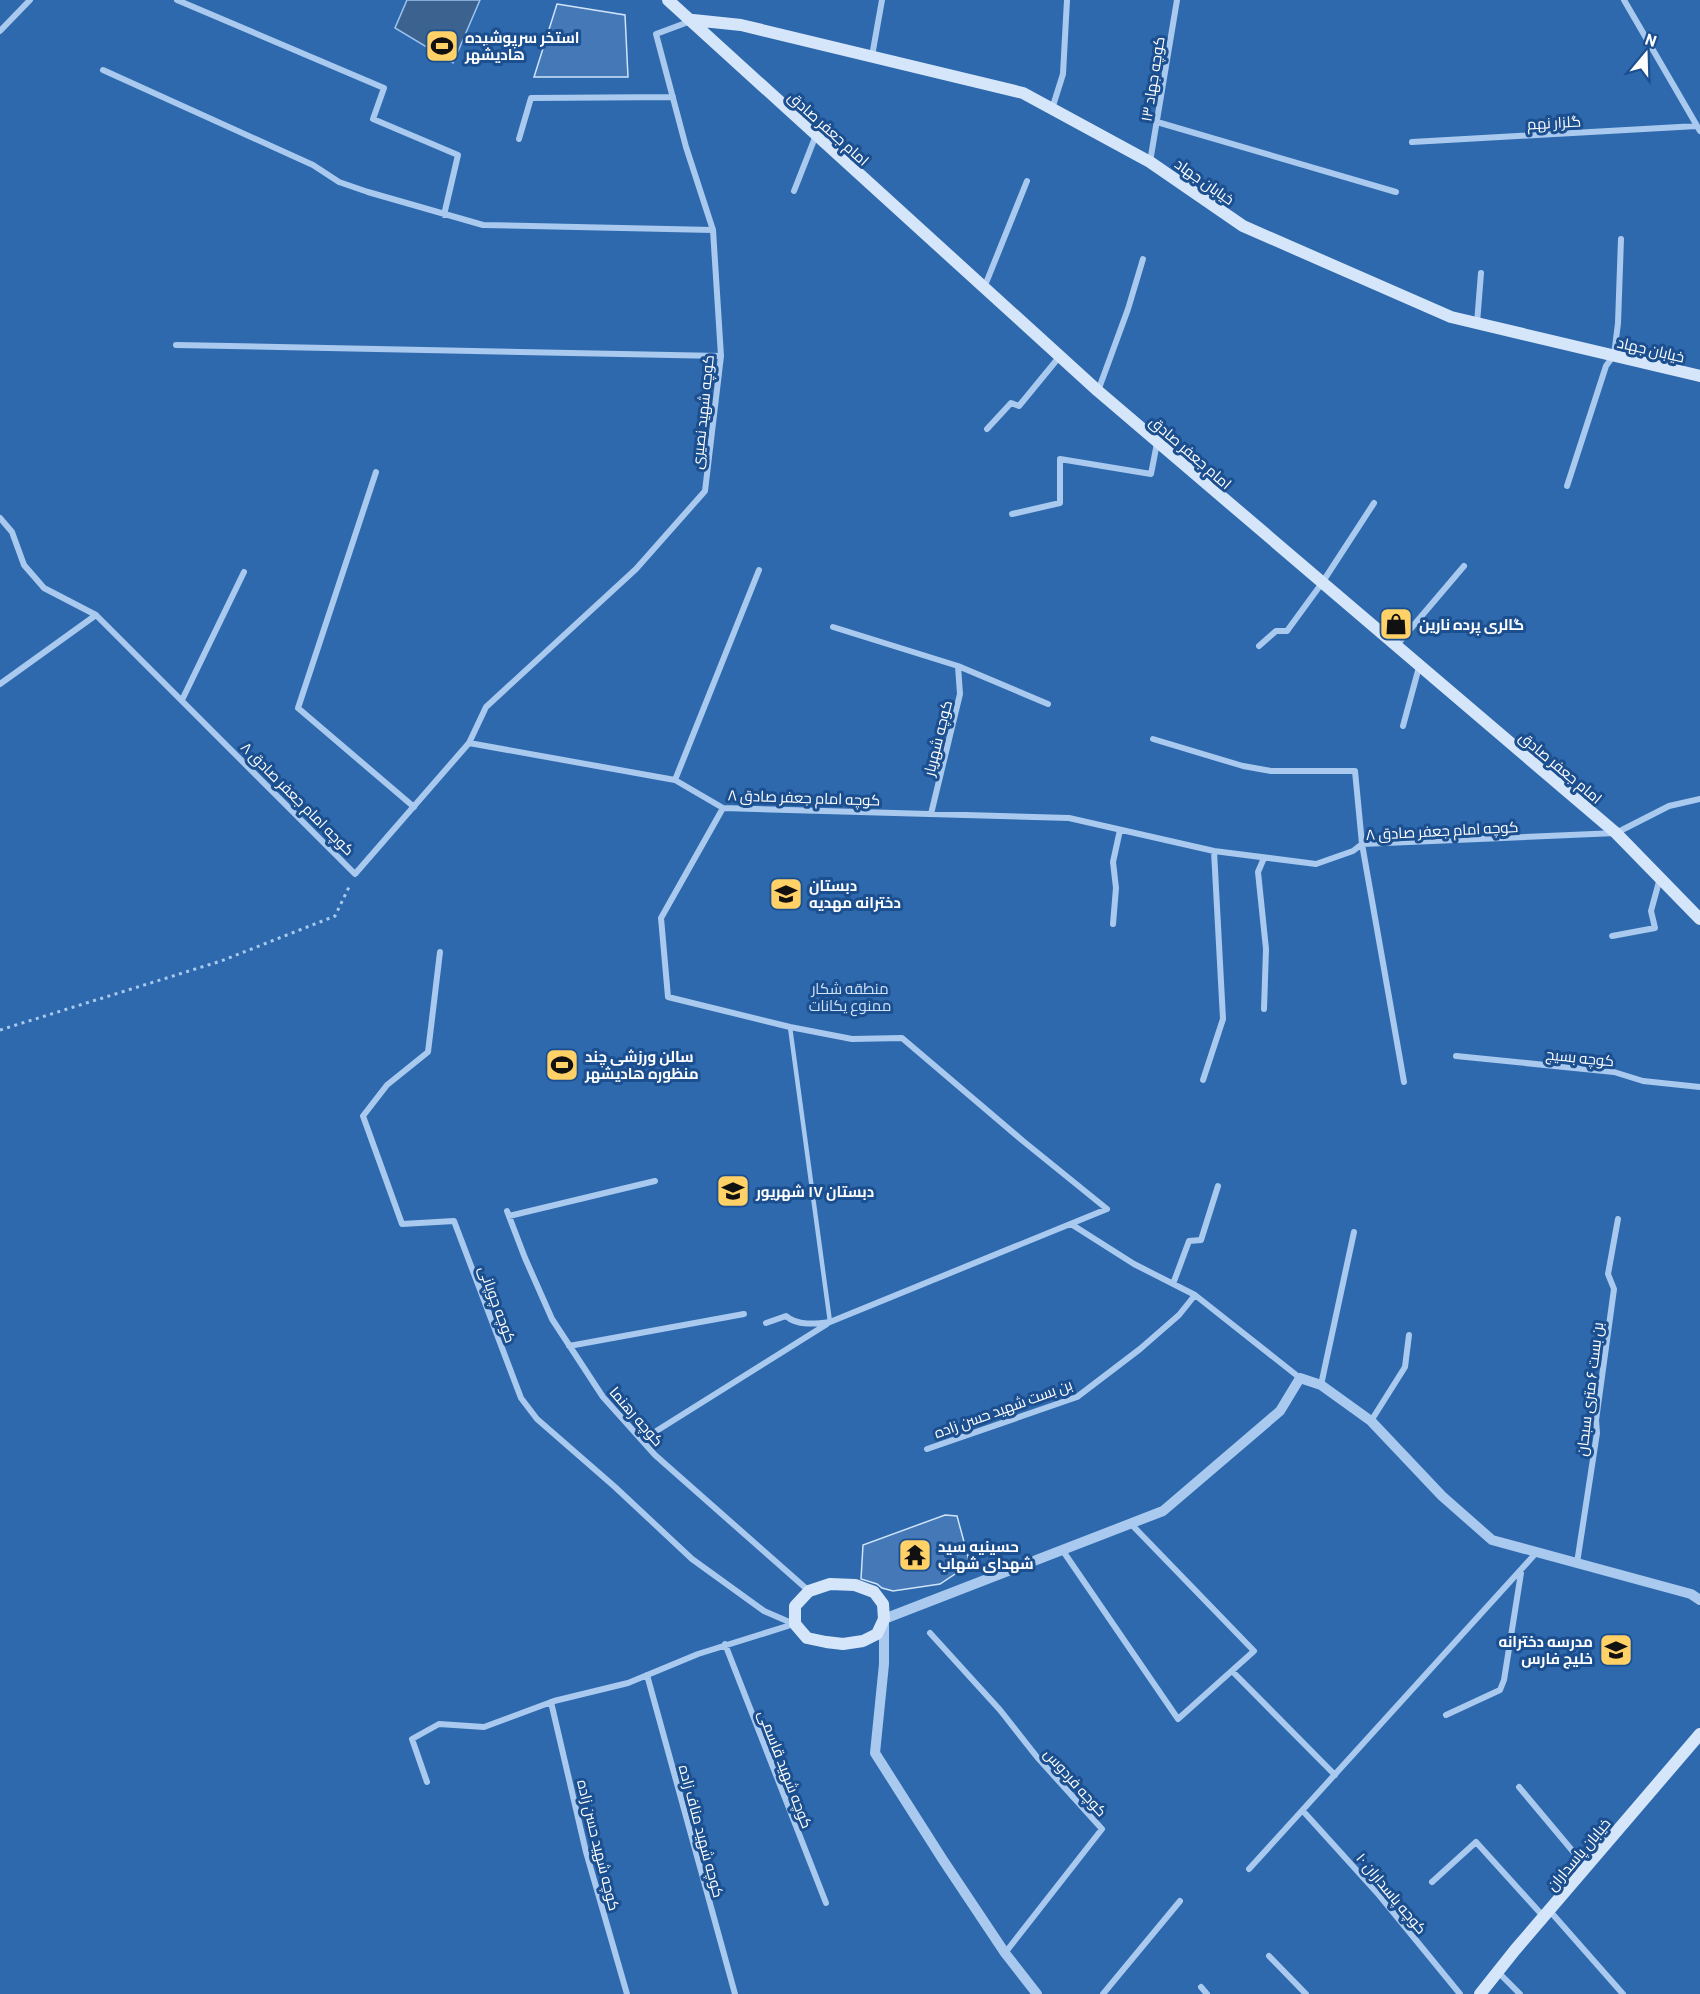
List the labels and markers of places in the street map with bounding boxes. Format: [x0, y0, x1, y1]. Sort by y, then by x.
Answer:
sports icon: استخر سرپوشیده هادیشهر [424, 28, 460, 64]
place label: استخر سرپوشیده هادیشهر [464, 28, 580, 64]
shop icon: گالری پرده نارین [1378, 606, 1414, 642]
place label: گالری پرده نارین [1419, 615, 1524, 636]
school or university icon: دبستان دخترانه مهدیه [768, 876, 804, 912]
place label: دبستان دخترانه مهدیه [809, 876, 901, 912]
sports icon: سالن ورزشی چند منظوره هادیشهر [544, 1047, 580, 1083]
place label: سالن ورزشی چند منظوره هادیشهر [584, 1047, 699, 1083]
school or university icon: دبستان ۱۷ شهریور [715, 1173, 751, 1209]
place label: دبستان ۱۷ شهریور [755, 1182, 874, 1201]
temple icon: حسینیه سید شهدای شهاب [897, 1537, 933, 1573]
place label: حسینیه سید شهدای شهاب [938, 1537, 1034, 1573]
place label: مدرسه دخترانه خلیج فارس [1498, 1632, 1593, 1669]
school or university icon: مدرسه دخترانه خلیج فارس [1598, 1632, 1634, 1668]

